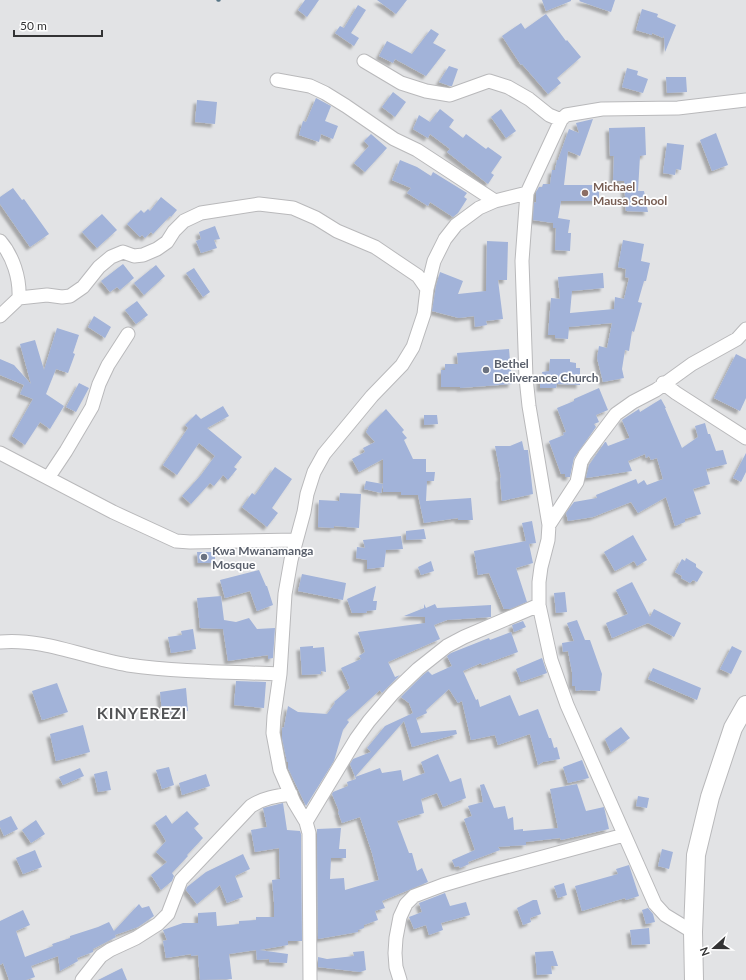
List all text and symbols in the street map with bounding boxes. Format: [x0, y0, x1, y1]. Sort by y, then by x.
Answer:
scale bar [14, 12, 102, 38]
text: 50 m [20, 18, 47, 33]
place label: Michael Mausa School [593, 179, 667, 208]
marker: Michael Mausa School [580, 188, 590, 198]
place label: Bethel Deliverance Church [494, 356, 599, 385]
marker: Bethel Deliverance Church [481, 365, 491, 375]
place label: Kwa Mwanamanga Mosque [212, 543, 313, 572]
marker: Kwa Mwanamanga Mosque [199, 552, 209, 562]
district label: KINYEREZI [97, 703, 187, 722]
north arrow [694, 928, 734, 968]
text: N [697, 945, 712, 958]

